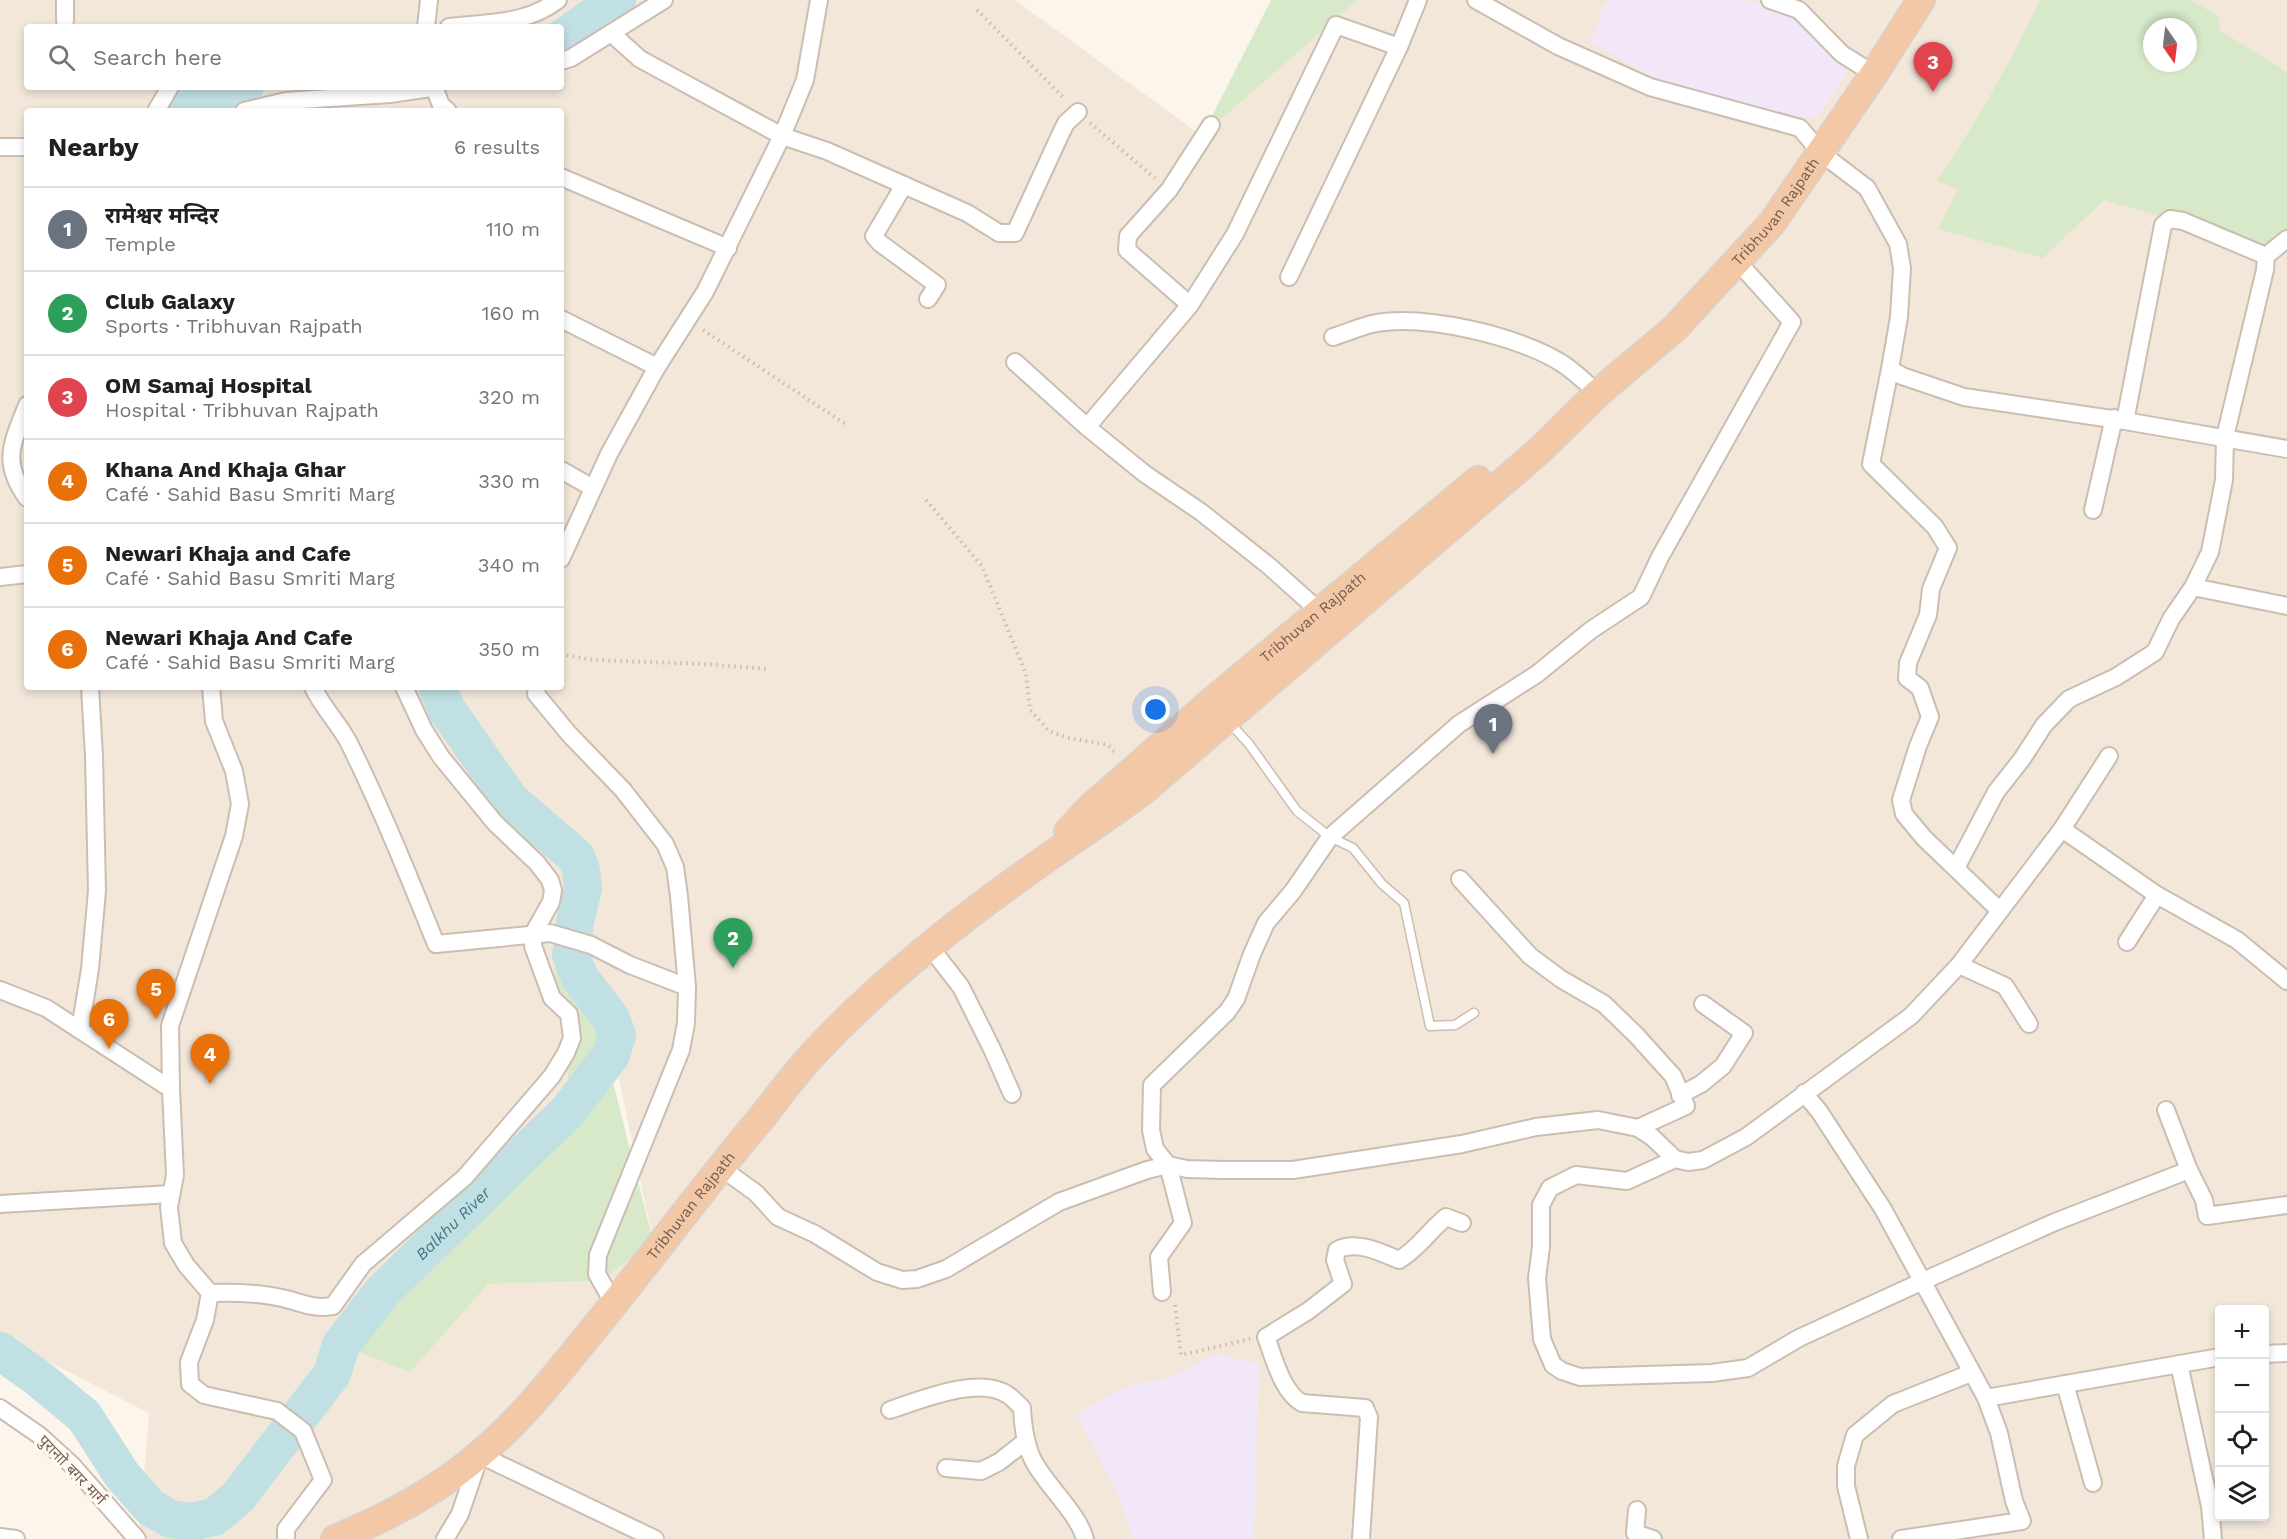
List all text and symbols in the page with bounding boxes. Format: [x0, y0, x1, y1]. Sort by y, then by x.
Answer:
north arrow [2143, 18, 2197, 72]
search box [24, 24, 564, 90]
icon: search [45, 41, 78, 74]
pin: 3 [1914, 42, 1952, 92]
text: Search here [93, 45, 222, 70]
text: Nearby [48, 132, 139, 162]
text: 6 results [454, 135, 540, 159]
street label: Tribhuvan Rajpath [1728, 154, 1823, 270]
text: रामेश्वर मन्दिर [105, 203, 219, 228]
text: 1 [63, 217, 72, 241]
text: 110 m [486, 217, 540, 241]
text: Temple [105, 232, 176, 256]
text: Club Galaxy [105, 289, 235, 314]
text: 2 [62, 301, 73, 325]
text: 160 m [482, 301, 540, 325]
text: Sports · Tribhuvan Rajpath [105, 314, 363, 338]
text: OM Samaj Hospital [105, 373, 312, 398]
text: 3 [62, 385, 73, 409]
text: 320 m [478, 385, 540, 409]
text: Hospital · Tribhuvan Rajpath [105, 398, 379, 422]
text: Khana And Khaja Ghar [105, 457, 346, 482]
text: 4 [61, 469, 74, 493]
text: 330 m [478, 469, 540, 493]
text: Café · Sahid Basu Smriti Marg [105, 482, 395, 506]
text: Newari Khaja and Cafe [105, 541, 351, 566]
text: 5 [62, 553, 73, 577]
text: 340 m [478, 553, 540, 577]
text: Café · Sahid Basu Smriti Marg [105, 566, 395, 590]
street label: Tribhuvan Rajpath [1256, 568, 1370, 666]
text: Newari Khaja And Cafe [105, 625, 353, 650]
text: 6 [61, 637, 74, 661]
text: 350 m [478, 637, 540, 661]
text: Café · Sahid Basu Smriti Marg [105, 650, 395, 674]
your location [1141, 695, 1170, 724]
pin: 1 [1474, 704, 1512, 754]
pin: 2 [714, 918, 752, 968]
pin: 5 [136, 970, 176, 1019]
pin: 6 [90, 1000, 128, 1049]
pin: 4 [190, 1034, 230, 1084]
street label: Tribhuvan Rajpath [643, 1148, 739, 1263]
water label: Balkhu River [412, 1182, 494, 1264]
map controls [2215, 1305, 2269, 1521]
button: + [2215, 1305, 2269, 1359]
button: − [2215, 1359, 2269, 1413]
button: locate [2215, 1413, 2269, 1467]
street label: पुरानाो बगर मार्ग [34, 1432, 110, 1510]
button: layers [2215, 1467, 2269, 1521]

